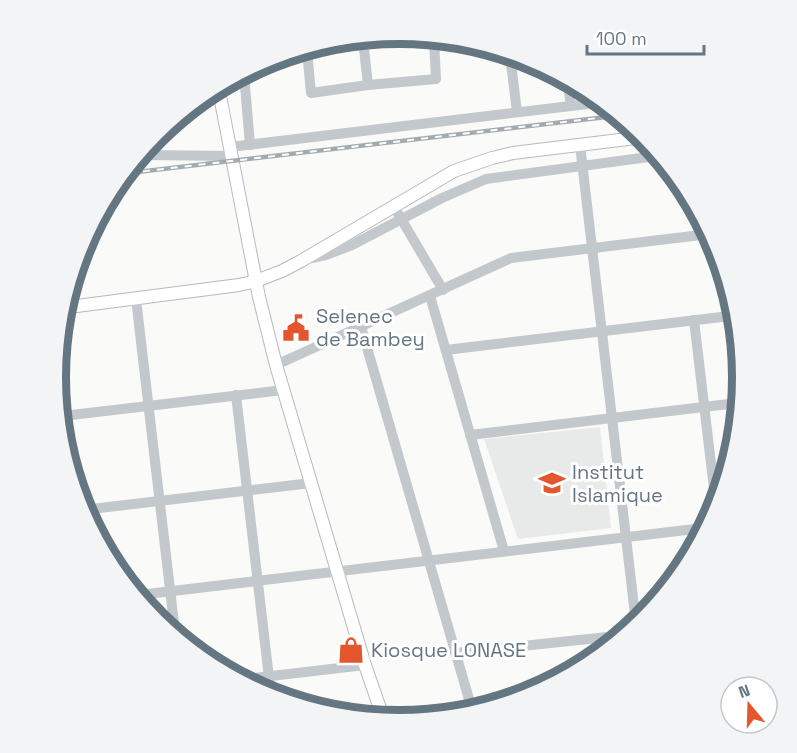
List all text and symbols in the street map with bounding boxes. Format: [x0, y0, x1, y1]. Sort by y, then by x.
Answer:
scale bar [587, 18, 704, 56]
text: 100 m [596, 27, 647, 50]
place label: Selenec de Bambey [316, 303, 425, 352]
public building icon: Selenec de Bambey [281, 313, 311, 343]
place label: Institut Islamique [572, 459, 663, 508]
school or university icon: Institut Islamique [537, 468, 567, 498]
shop icon: Kiosque LONASE [336, 635, 366, 665]
place label: Kiosque LONASE [371, 637, 526, 663]
north arrow [719, 675, 779, 735]
text: N [736, 680, 753, 703]

